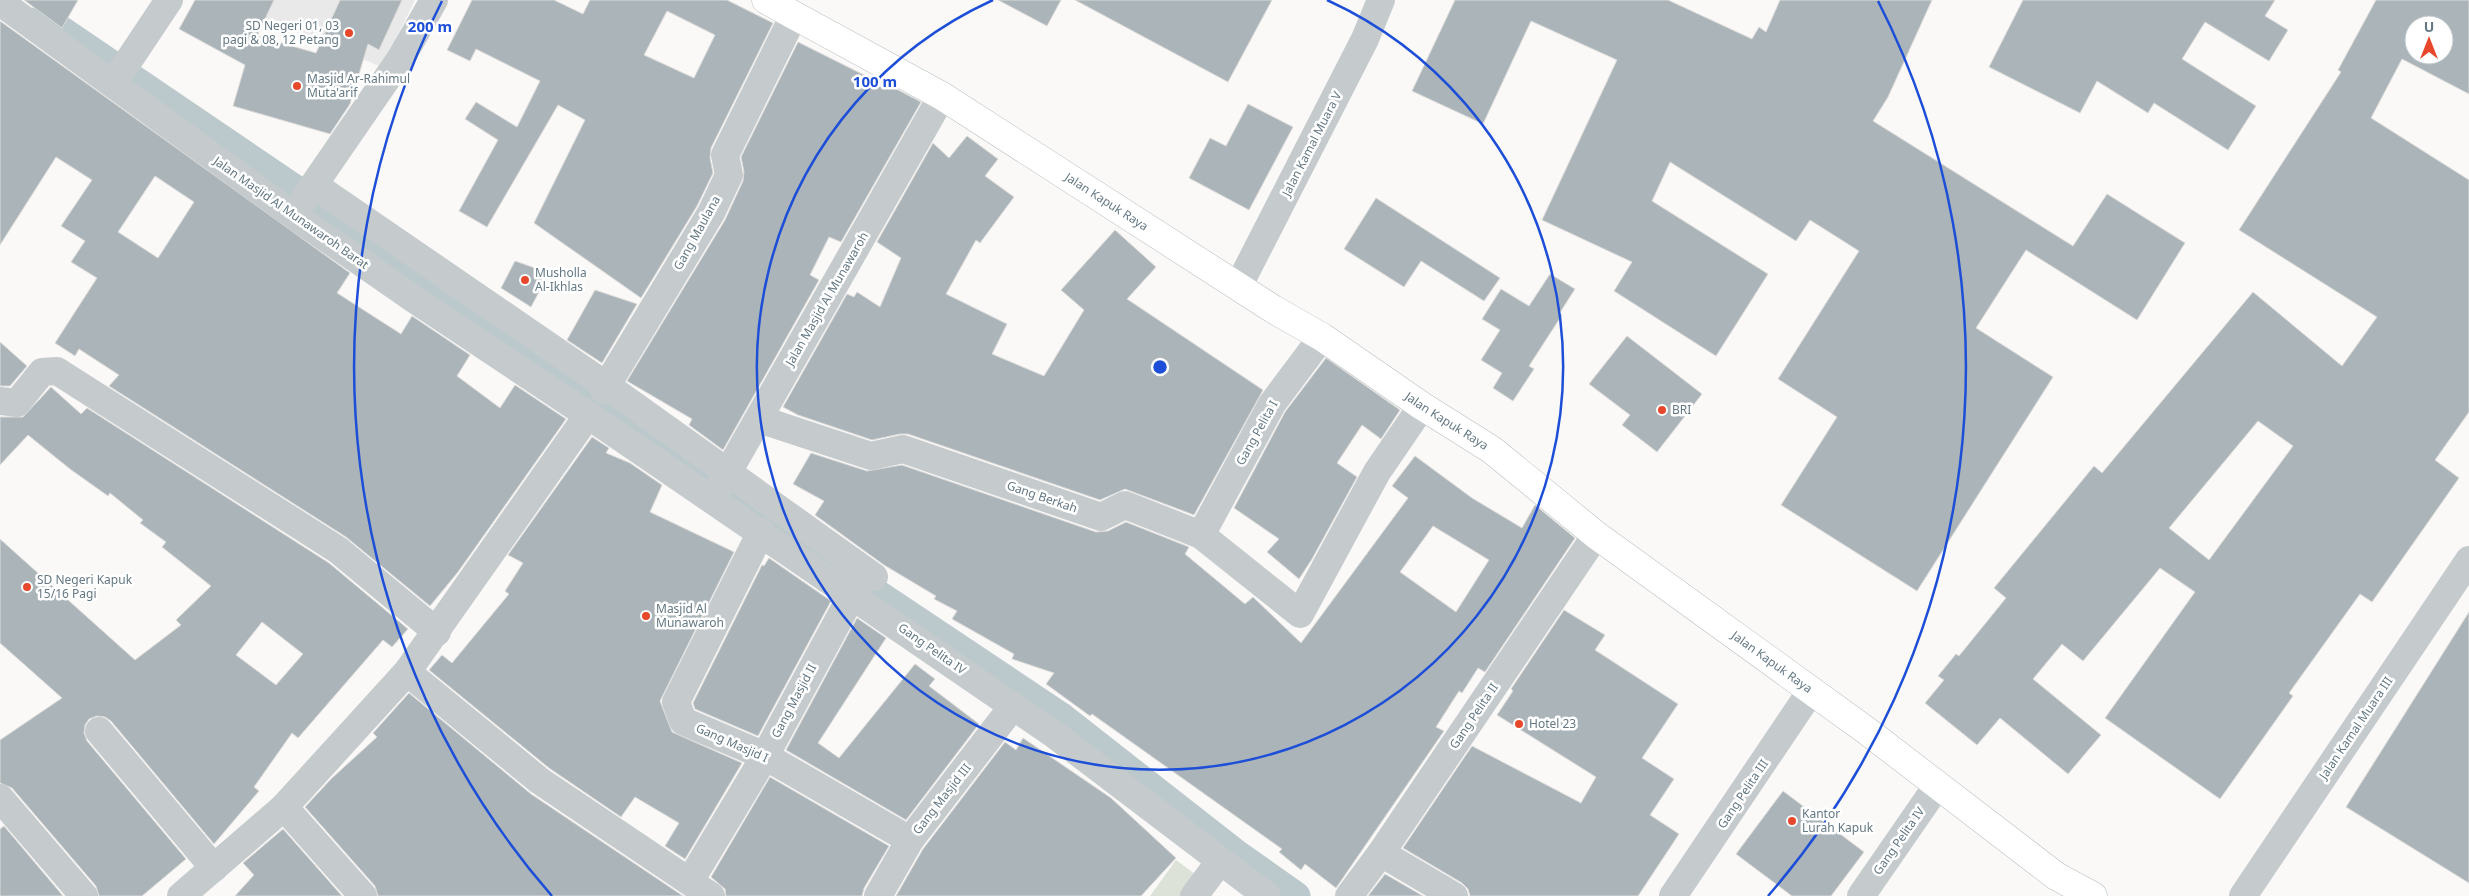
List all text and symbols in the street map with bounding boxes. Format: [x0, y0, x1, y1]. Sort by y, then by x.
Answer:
north arrow [2404, 15, 2454, 65]
text: 200 m [408, 16, 452, 36]
place label: SD Negeri 01, 03 pagi & 08, 12 Petang [223, 17, 339, 48]
text: U [2424, 17, 2434, 36]
marker: SD Negeri 01, 03 pagi & 08, 12 Petang [343, 27, 355, 39]
place label: Masjid Ar-Rahimul Muta'arif [307, 70, 410, 101]
text: 100 m [853, 71, 897, 91]
marker: Masjid Ar-Rahimul Muta'arif [291, 80, 303, 92]
street label: Jalan Kamal Muara V [1277, 88, 1346, 200]
street label: Jalan Masjid Al Munawaroh Barat [210, 152, 373, 273]
street label: Jalan Kapuk Raya [1061, 168, 1152, 235]
street label: Gang Maulana [669, 193, 724, 273]
street label: Jalan Masjid Al Munawaroh [781, 229, 872, 370]
place label: Musholla Al-Ikhlas [535, 264, 587, 295]
marker: Musholla Al-Ikhlas [519, 274, 531, 286]
centre of rings [1151, 358, 1169, 376]
street label: Jalan Kapuk Raya [1401, 387, 1492, 454]
street label: Gang Pelita I [1232, 397, 1281, 468]
place label: BRI [1672, 401, 1691, 418]
marker: BRI [1656, 404, 1668, 416]
street label: Gang Berkah [1005, 477, 1080, 517]
place label: SD Negeri Kapuk 15/16 Pagi [37, 571, 133, 602]
marker: SD Negeri Kapuk 15/16 Pagi [21, 581, 33, 593]
place label: Masjid Al Munawaroh [656, 600, 724, 631]
marker: Masjid Al Munawaroh [640, 610, 652, 622]
street label: Gang Pelita IV [895, 619, 970, 679]
street label: Jalan Kapuk Raya [1727, 626, 1816, 697]
street label: Gang Masjid II [767, 661, 820, 741]
street label: Jalan Kamal Muara III [2314, 673, 2396, 783]
street label: Gang Pelita II [1445, 679, 1502, 752]
place label: Hotel 23 [1529, 715, 1576, 732]
marker: Hotel 23 [1513, 718, 1525, 730]
street label: Gang Masjid I [693, 719, 771, 766]
street label: Gang Pelita III [1713, 756, 1772, 832]
street label: Gang Masjid III [909, 760, 975, 838]
street label: Gang Pelita IV [1869, 803, 1929, 878]
place label: Kantor Lurah Kapuk [1802, 805, 1874, 836]
marker: Kantor Lurah Kapuk [1786, 815, 1798, 827]

